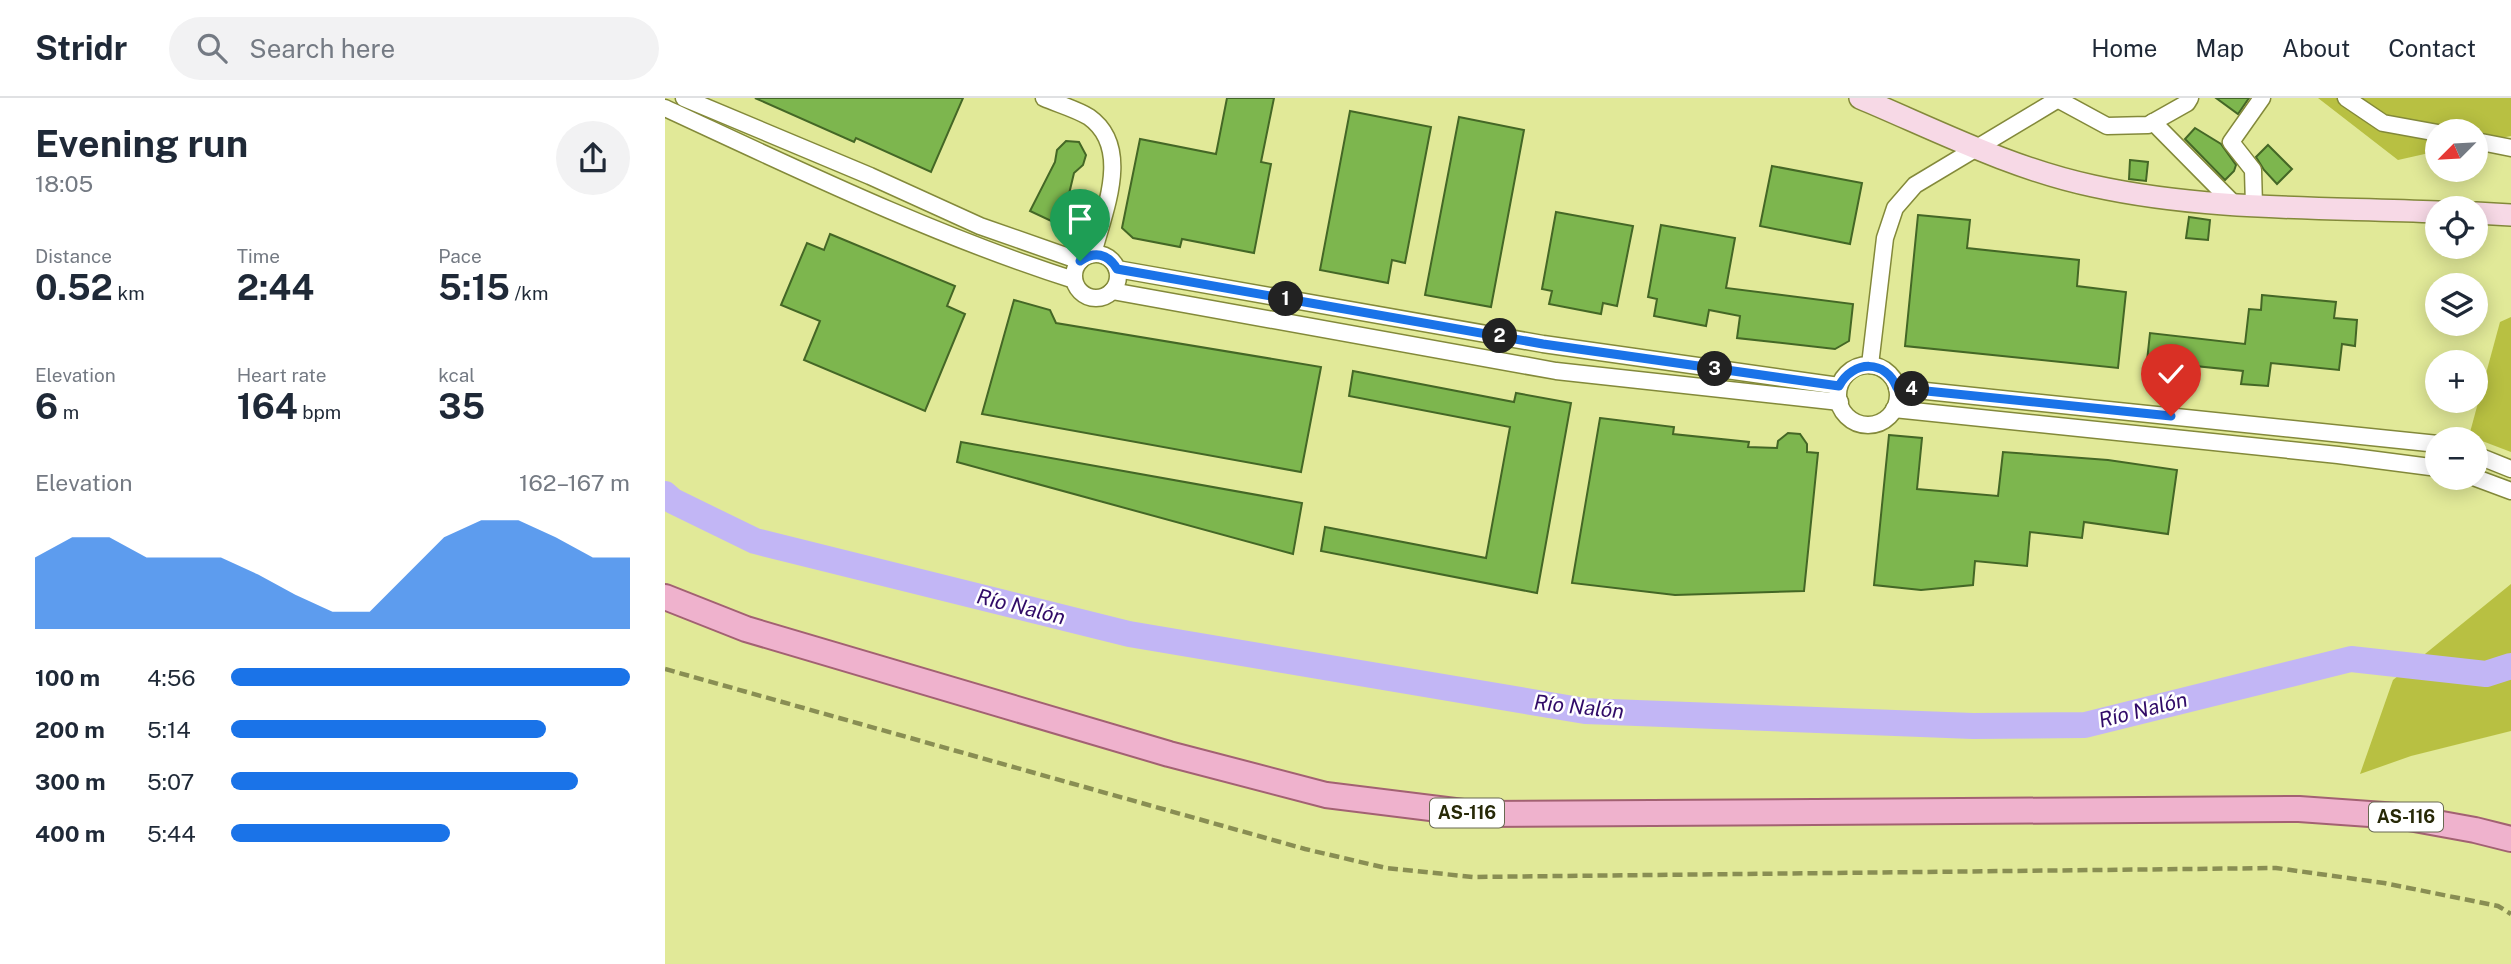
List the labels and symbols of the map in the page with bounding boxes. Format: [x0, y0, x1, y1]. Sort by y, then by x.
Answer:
north arrow [2425, 119, 2489, 182]
pin [1050, 189, 1110, 261]
pin: 1 [1269, 282, 1303, 316]
pin: 2 [1483, 318, 1517, 354]
pin [2141, 344, 2201, 416]
pin: 3 [1697, 352, 1733, 386]
pin: 4 [1895, 372, 1929, 406]
water label: Río Nalón [974, 583, 1068, 630]
water label: Río Nalón [2096, 686, 2190, 733]
water label: Río Nalón [1533, 689, 1625, 724]
road number: AS-116 [1430, 798, 1504, 828]
road number: AS-116 [2369, 802, 2443, 832]

